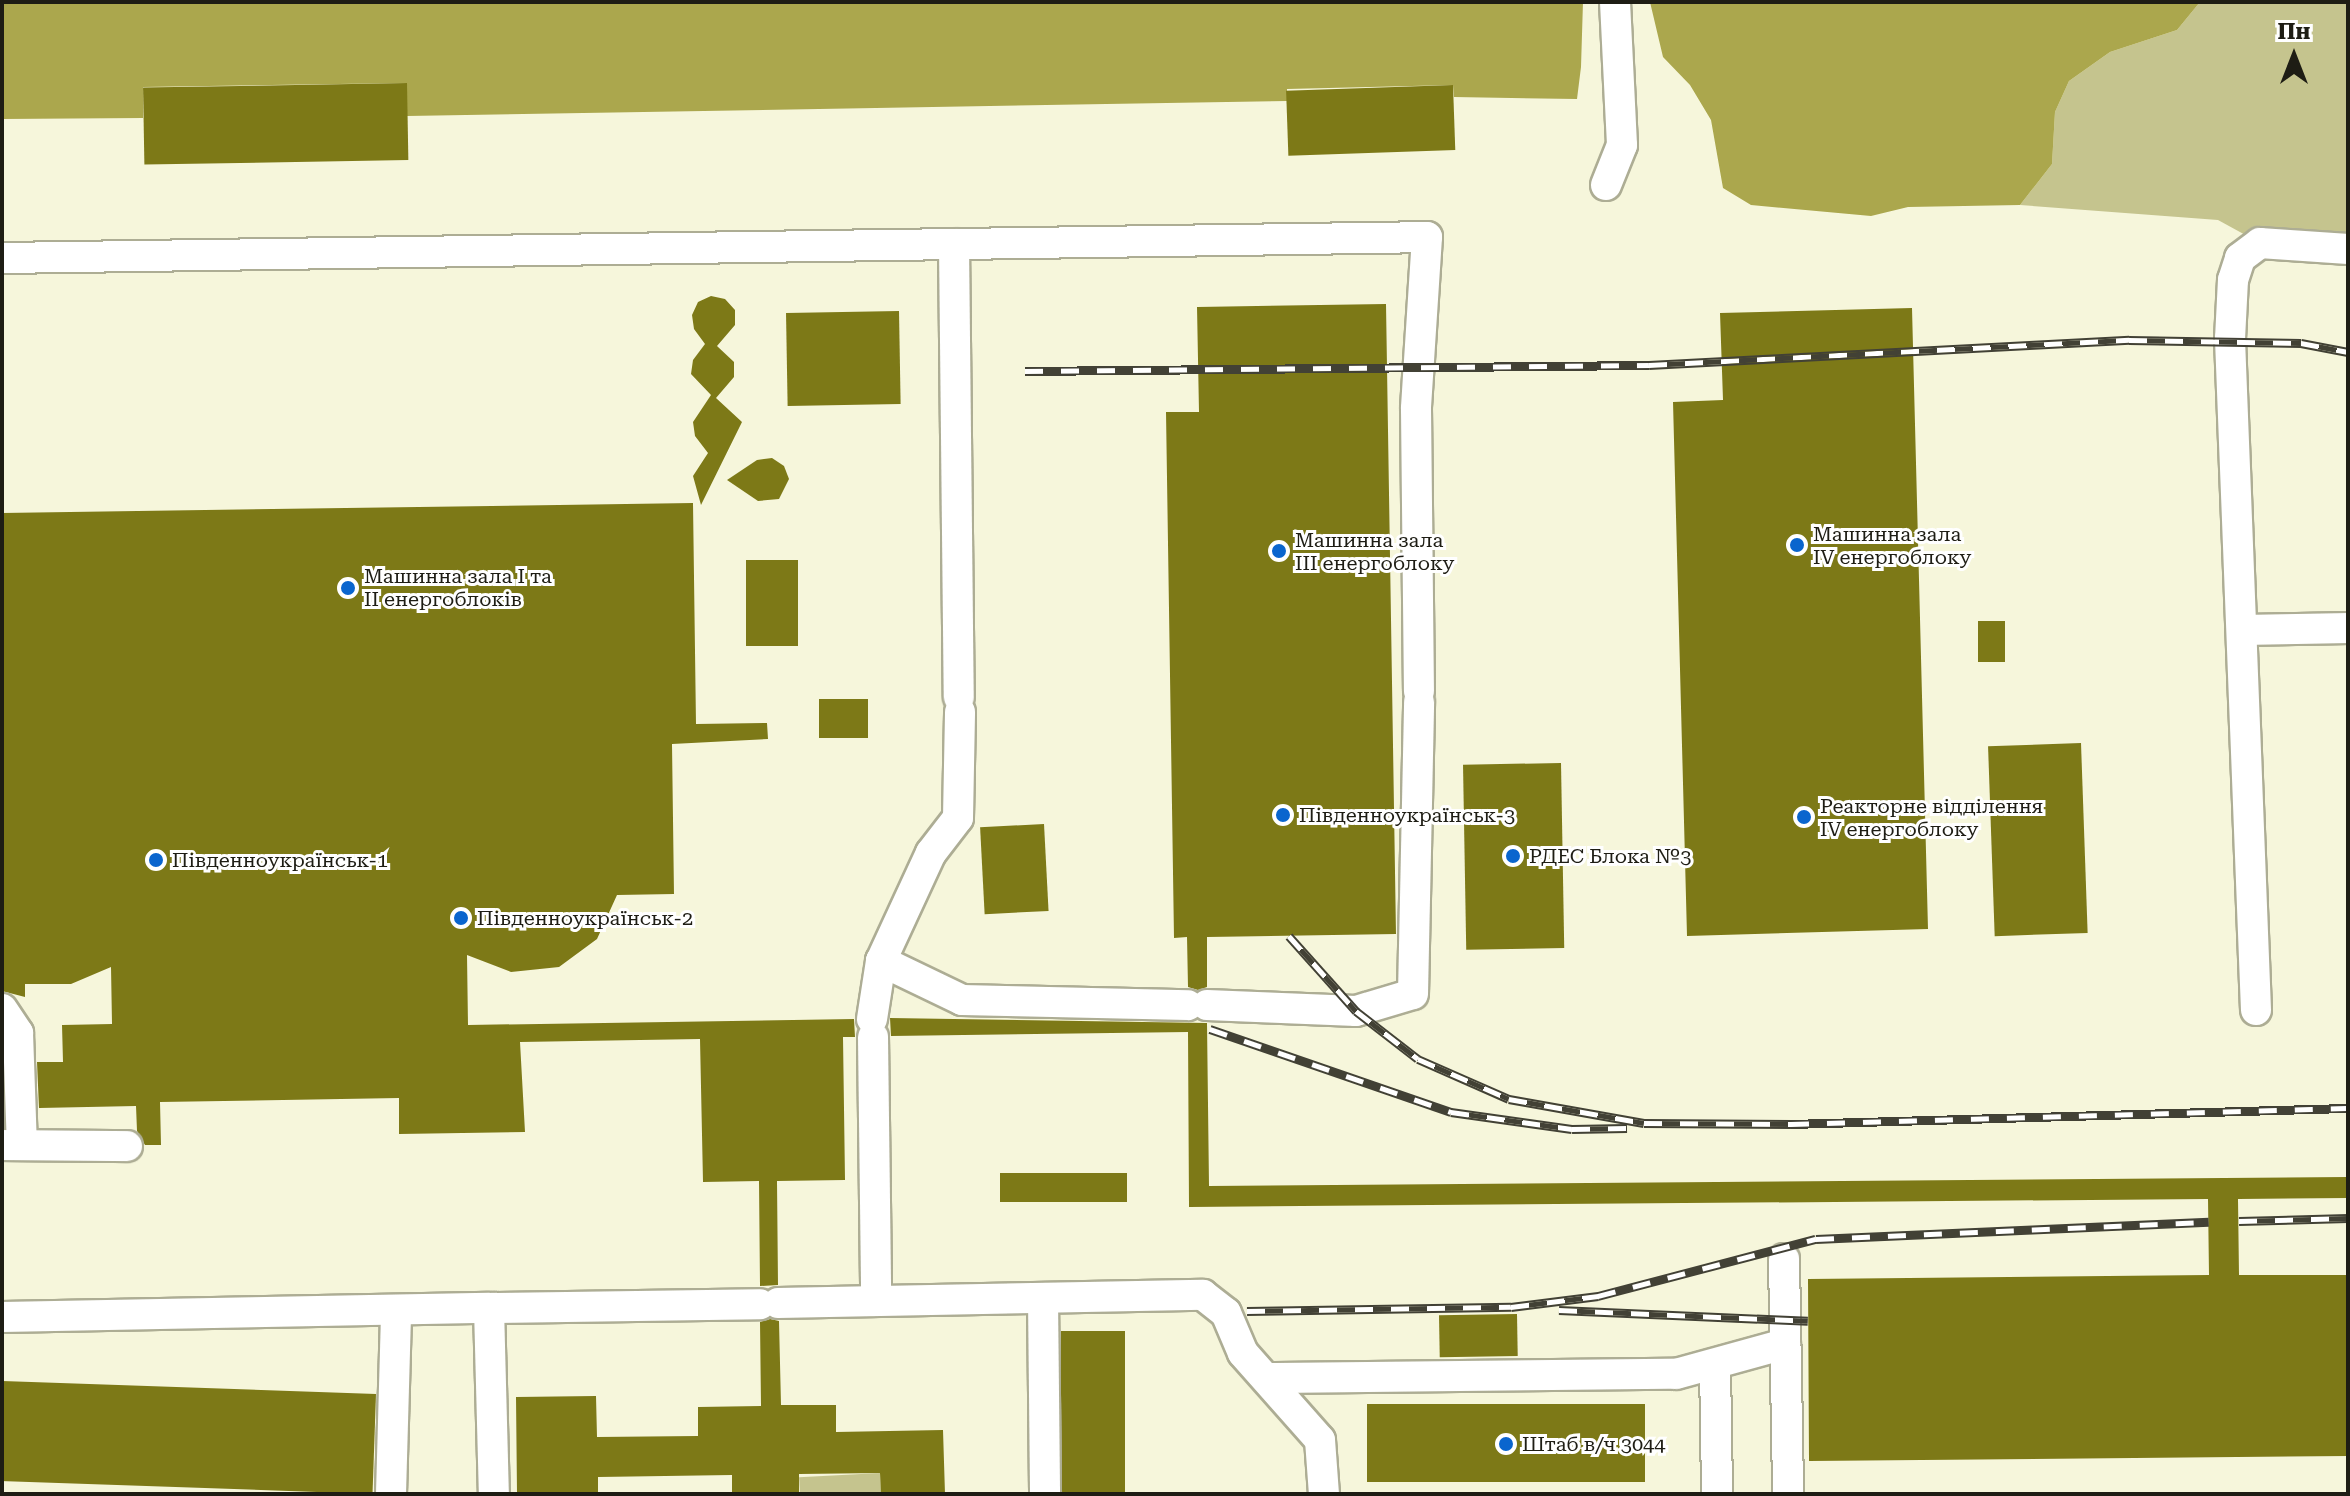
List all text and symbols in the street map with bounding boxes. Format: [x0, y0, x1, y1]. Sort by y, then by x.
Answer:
north arrow [2254, 16, 2334, 96]
text: Пн [2278, 19, 2310, 44]
place label: Машинна зала IV енергоблоку [1813, 522, 1971, 569]
place label: Машинна зала III енергоблоку [1295, 528, 1454, 575]
marker: Машинна зала IV енергоблоку [1788, 536, 1806, 554]
marker: Машинна зала III енергоблоку [1270, 542, 1288, 560]
place label: Машинна зала I та II енергоблоків [364, 564, 552, 611]
marker: Машинна зала I та II енергоблоків [339, 579, 357, 597]
place label: Реакторне відділення IV енергоблоку [1820, 794, 2043, 841]
place label: Південноукраїнськ-3 [1299, 803, 1515, 827]
marker: Південноукраїнськ-3 [1274, 806, 1292, 824]
marker: Реакторне відділення IV енергоблоку [1795, 808, 1813, 826]
place label: РДЕС Блока №3 [1529, 844, 1691, 868]
marker: РДЕС Блока №3 [1504, 847, 1522, 865]
place label: Південноукраїнськ-1 [172, 848, 388, 872]
marker: Південноукраїнськ-1 [147, 851, 165, 869]
place label: Південноукраїнськ-2 [477, 906, 693, 930]
marker: Південноукраїнськ-2 [452, 909, 470, 927]
place label: Штаб в/ч 3044 [1522, 1432, 1665, 1456]
marker: Штаб в/ч 3044 [1497, 1435, 1515, 1453]

